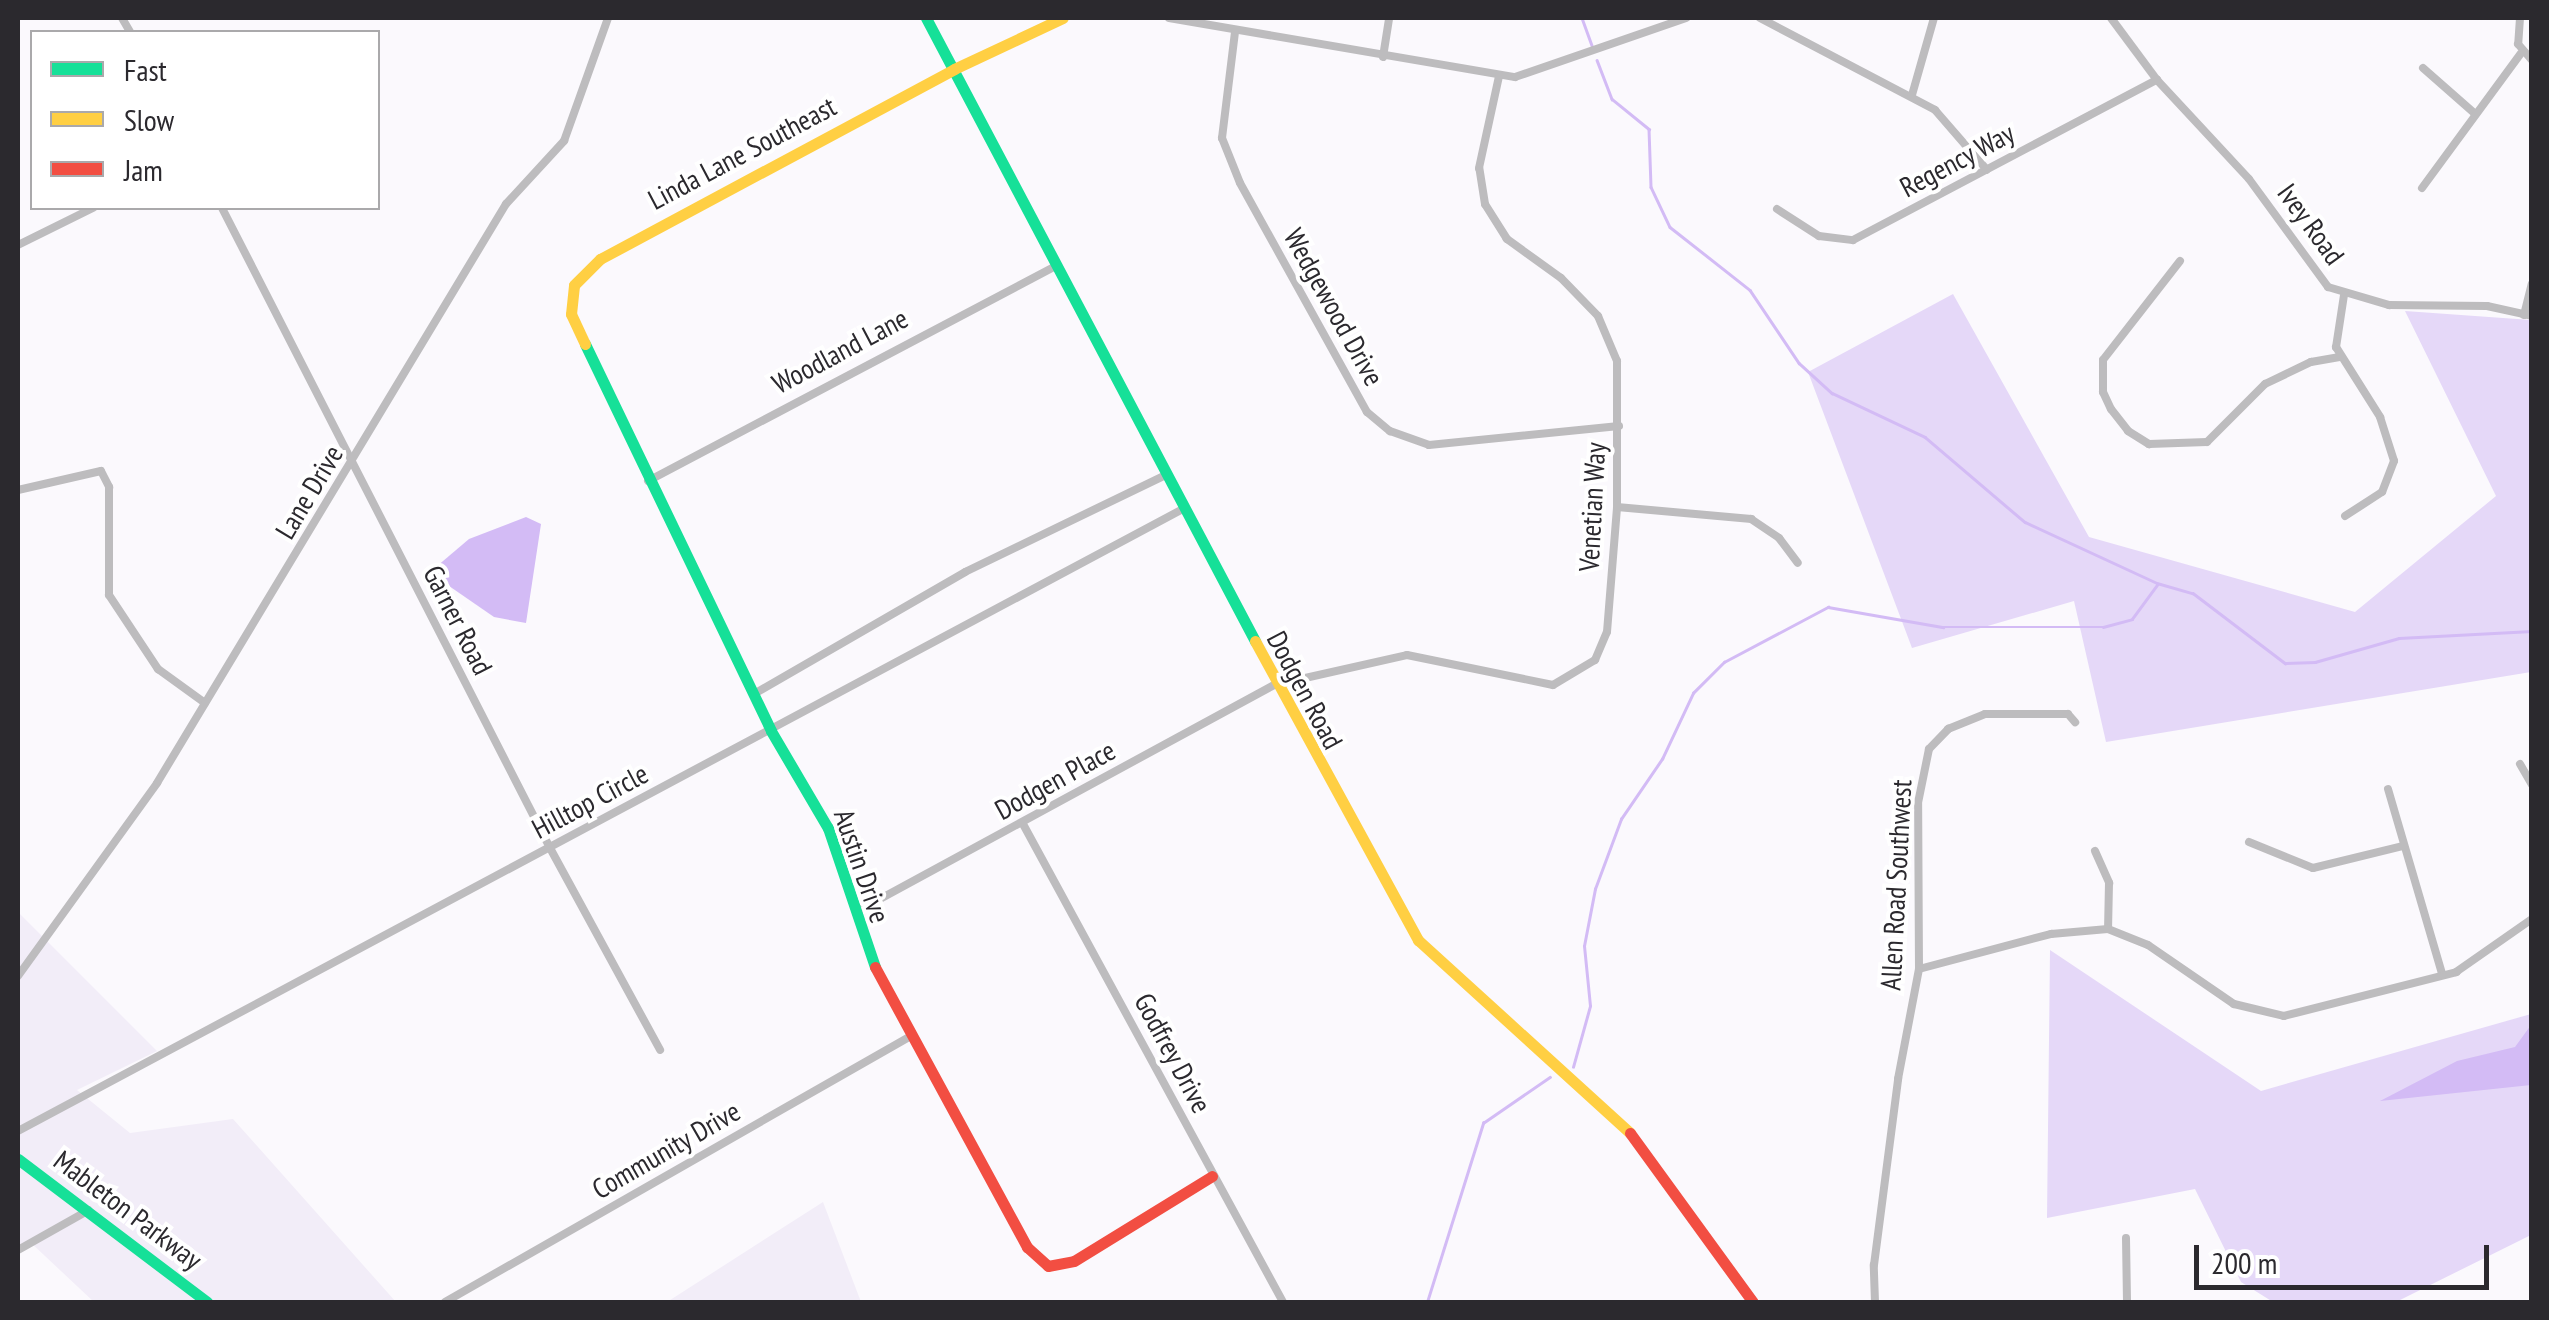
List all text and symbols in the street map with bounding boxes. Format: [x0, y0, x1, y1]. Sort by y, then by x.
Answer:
legend [30, 30, 380, 210]
text: Fast [124, 50, 167, 89]
street label: Linda Lane Southeast [642, 89, 842, 217]
text: Slow [124, 100, 174, 139]
street label: Regency Way [1894, 116, 2020, 204]
text: Jam [124, 150, 163, 189]
street label: Ivey Road [2270, 177, 2352, 271]
street label: Wedgewood Drive [1277, 223, 1391, 391]
street label: Woodland Lane [767, 301, 913, 401]
street label: Lane Drive [268, 439, 350, 545]
street label: Venetian Way [1572, 441, 1612, 573]
street label: Garner Road [416, 560, 500, 680]
street label: Dodgen Road [1260, 625, 1350, 755]
street label: Dodgen Place [989, 733, 1121, 827]
street label: Hilltop Circle [526, 756, 654, 846]
street label: Allen Road Southwest [1874, 779, 1918, 991]
street label: Austin Drive [827, 805, 897, 927]
street label: Godfrey Drive [1127, 987, 1219, 1119]
street label: Community Drive [586, 1094, 746, 1206]
street label: Mableton Parkway [47, 1143, 209, 1277]
scale bar [2199, 1225, 2494, 1287]
text: 200 m [2211, 1243, 2277, 1282]

